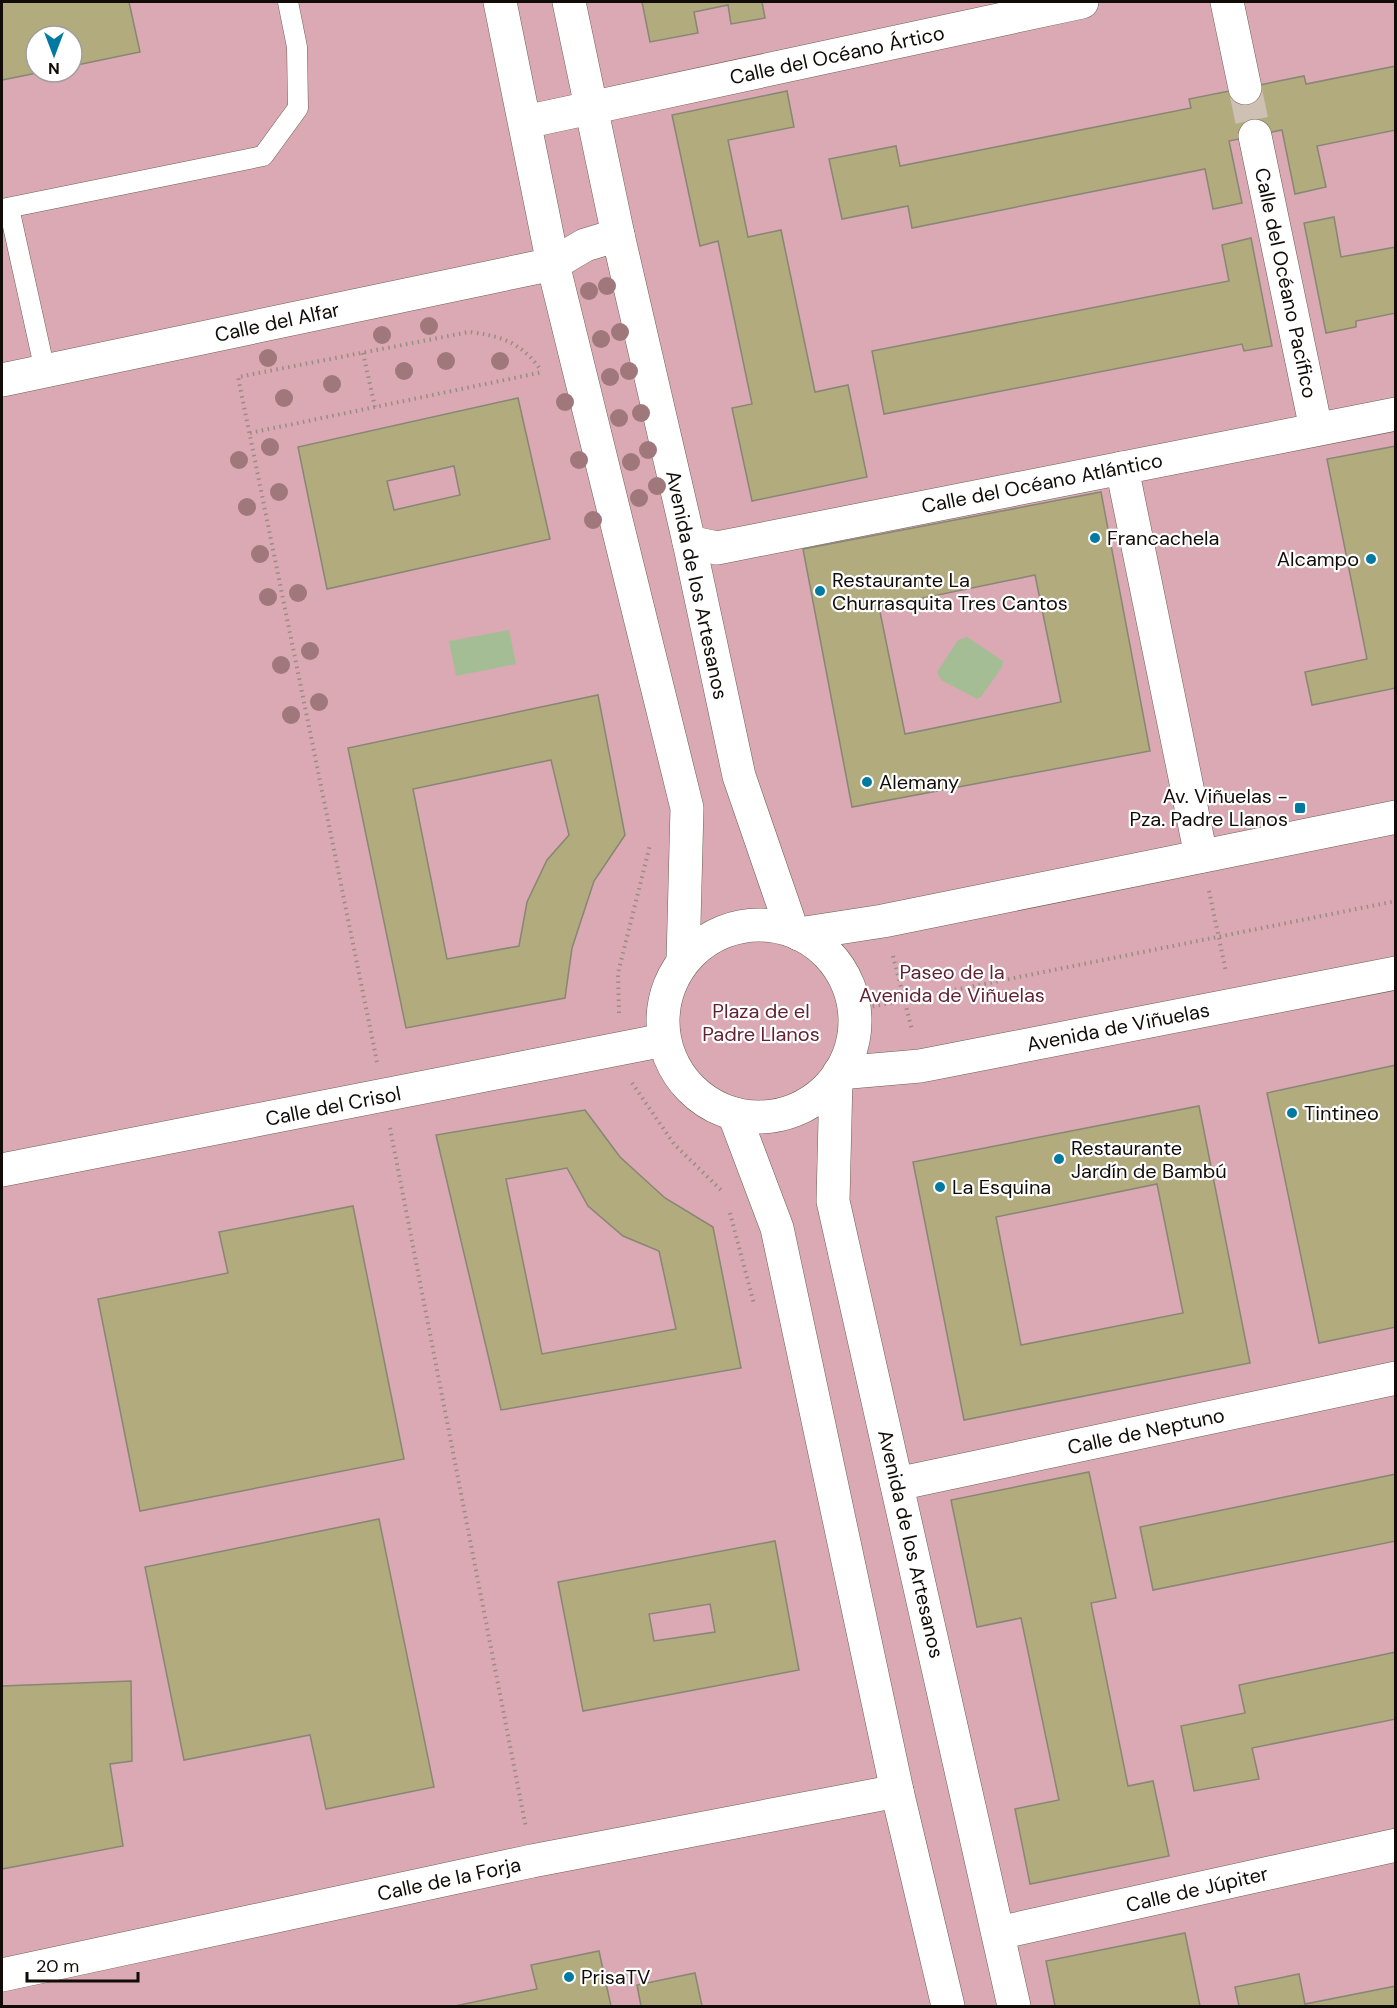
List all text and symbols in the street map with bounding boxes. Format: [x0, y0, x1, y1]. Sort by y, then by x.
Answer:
street label: Calle del Océano Ártico [727, 20, 947, 90]
north arrow [24, 24, 84, 84]
text: N [48, 58, 60, 79]
street label: Calle del Océano Pacífico [1249, 165, 1323, 401]
street label: Calle del Alfar [212, 296, 342, 348]
street label: Calle del Océano Atlántico [919, 447, 1165, 519]
street label: Avenida de los Artesanos [660, 468, 734, 702]
place label: Francachela [1107, 525, 1219, 551]
marker: Francachela [1088, 531, 1102, 545]
place label: Alcampo [1277, 546, 1359, 572]
marker: Alcampo [1364, 552, 1378, 566]
place label: Restaurante La Churrasquita Tres Cantos [832, 567, 1068, 616]
marker: Restaurante La Churrasquita Tres Cantos [813, 584, 827, 598]
place label: Alemany [879, 769, 959, 795]
marker: Alemany [860, 775, 874, 789]
place label: Av. Viñuelas - Pza. Padre Llanos [1130, 783, 1288, 832]
marker: Av. Viñuelas - Pza. Padre Llanos [1293, 801, 1307, 815]
park label: Paseo de la Avenida de Viñuelas [859, 959, 1045, 1008]
street label: Avenida de Viñuelas [1024, 997, 1212, 1057]
park label: Plaza de el Padre Llanos [702, 998, 820, 1047]
street label: Calle del Crisol [263, 1080, 403, 1132]
place label: Tintineo [1304, 1100, 1379, 1126]
marker: Tintineo [1285, 1106, 1299, 1120]
place label: Restaurante Jardín de Bambú [1071, 1135, 1227, 1184]
marker: Restaurante Jardín de Bambú [1052, 1152, 1066, 1166]
place label: La Esquina [952, 1174, 1051, 1200]
marker: La Esquina [933, 1180, 947, 1194]
street label: Calle de Neptuno [1065, 1402, 1227, 1460]
street label: Avenida de los Artesanos [872, 1427, 950, 1661]
street label: Calle de la Forja [375, 1851, 523, 1907]
street label: Calle de Júpiter [1123, 1860, 1271, 1918]
scale bar [27, 1945, 138, 1983]
text: 20 m [36, 1954, 79, 1978]
place label: PrisaTV [581, 1964, 650, 1990]
marker: PrisaTV [562, 1970, 576, 1984]

